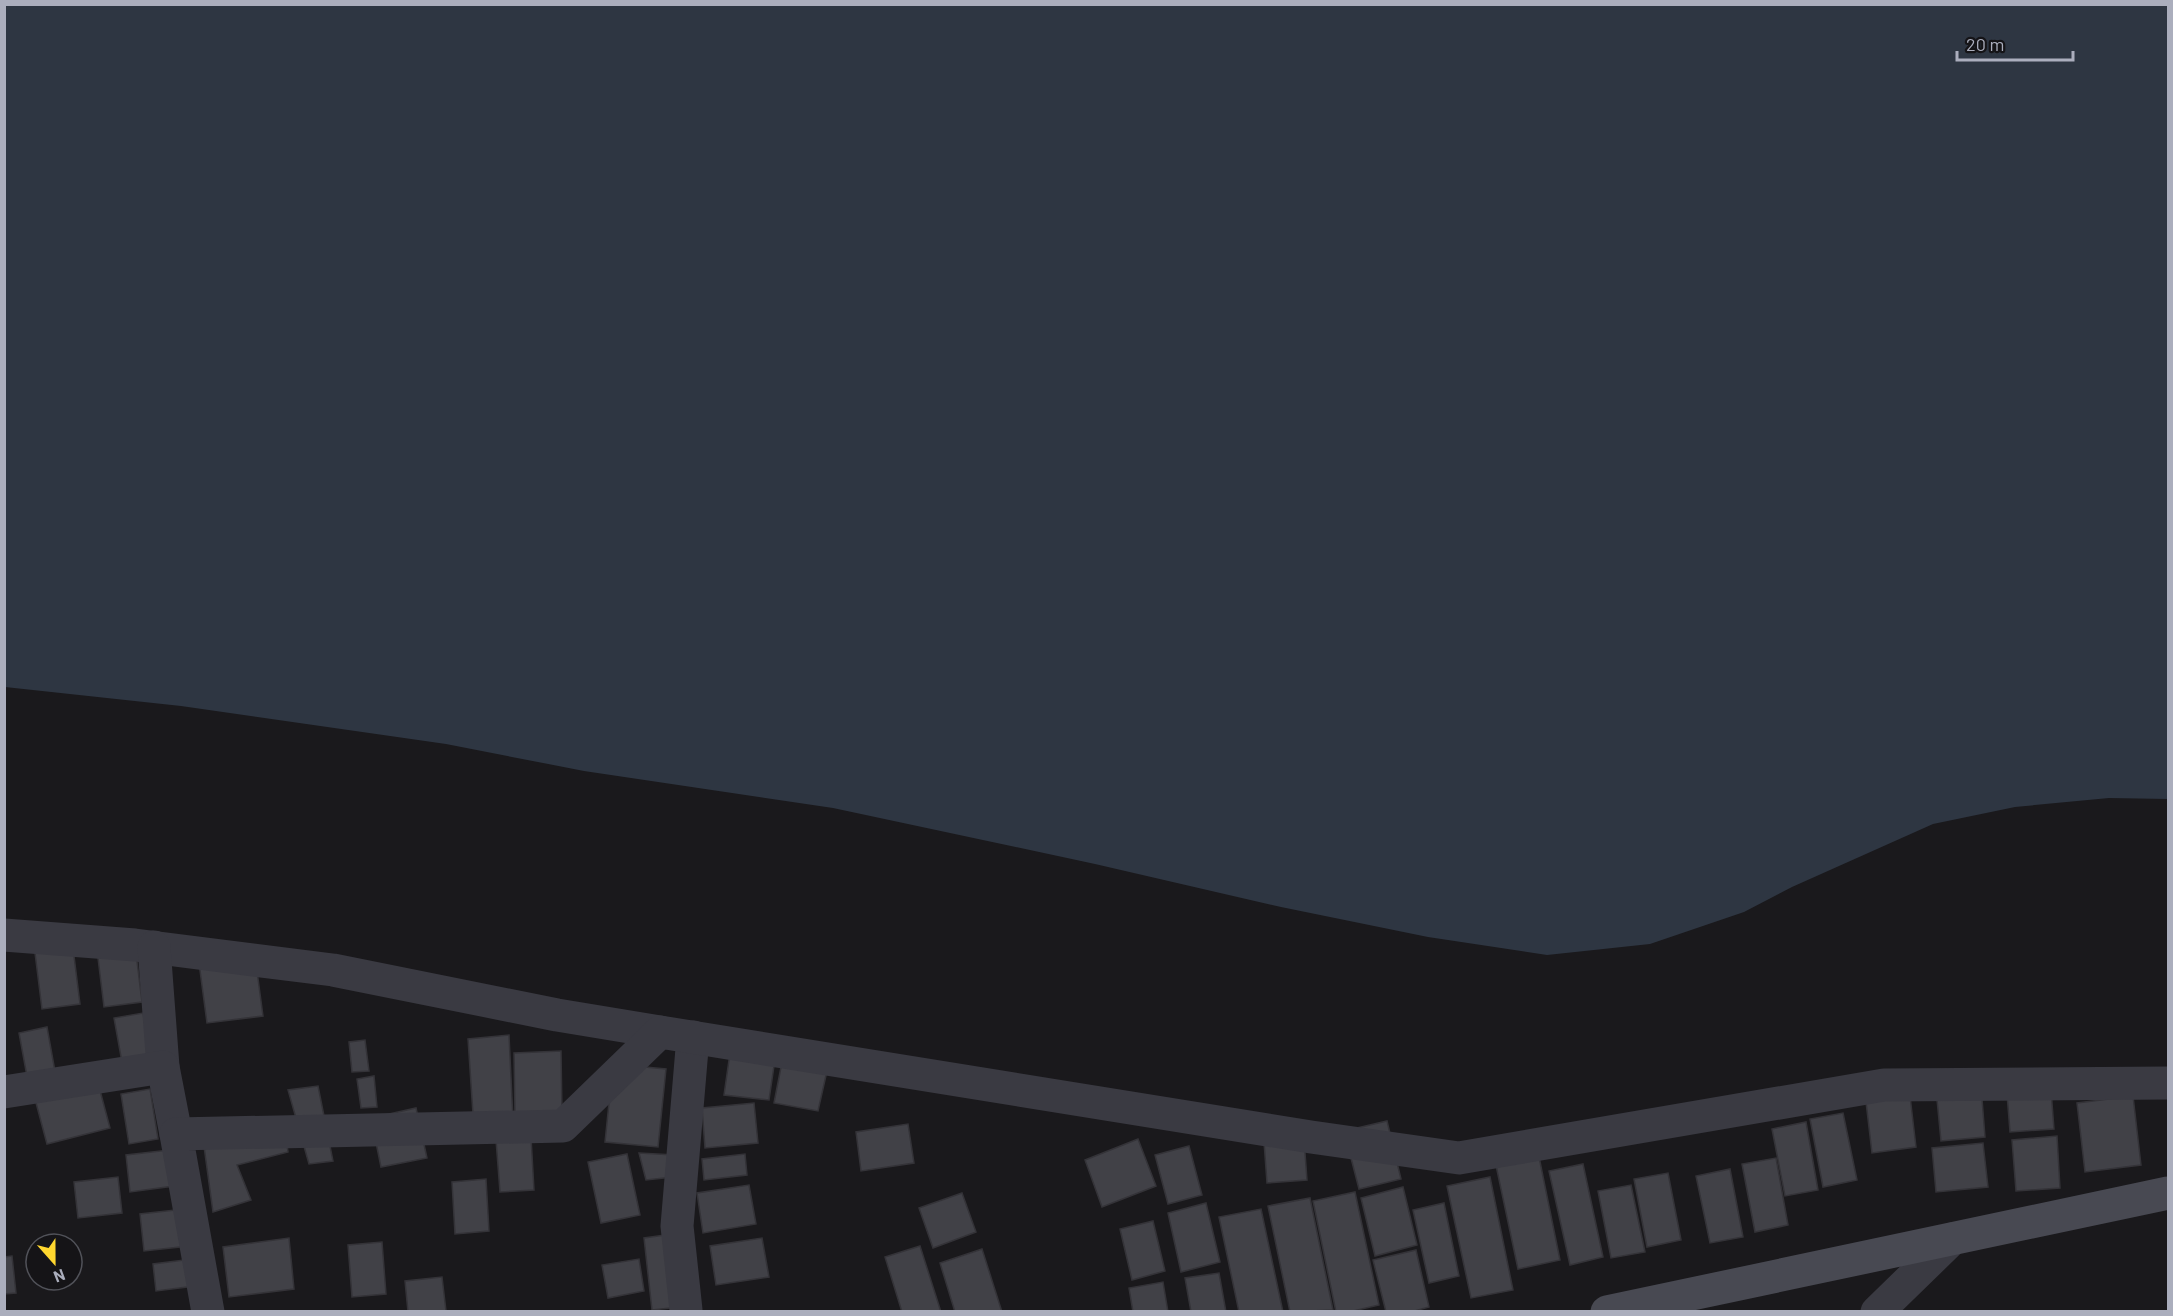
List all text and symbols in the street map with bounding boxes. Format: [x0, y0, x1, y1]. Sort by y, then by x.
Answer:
scale bar [1957, 24, 2072, 62]
text: 20 m [1966, 33, 2004, 55]
north arrow [24, 1232, 84, 1292]
text: N [51, 1266, 68, 1287]

